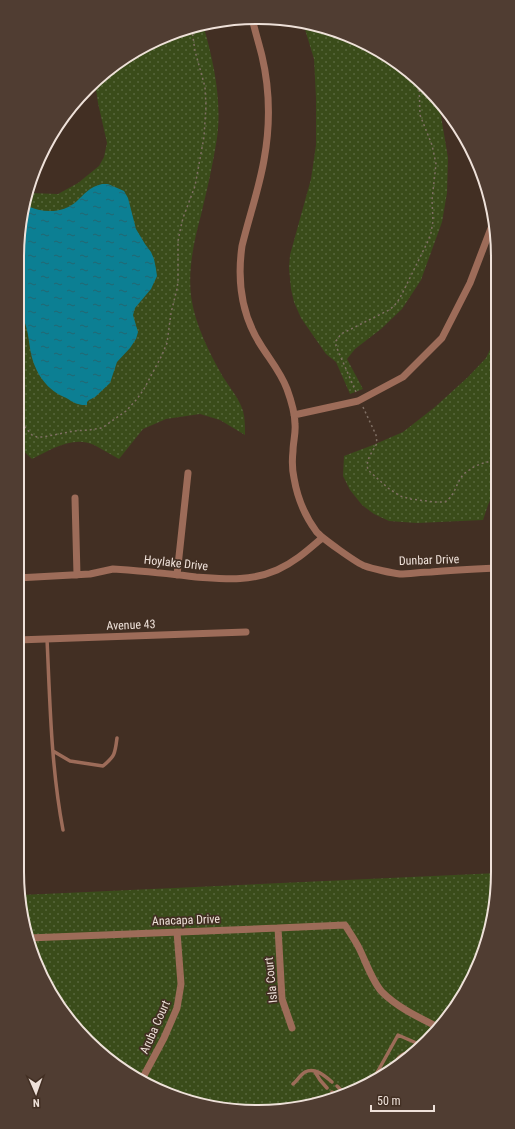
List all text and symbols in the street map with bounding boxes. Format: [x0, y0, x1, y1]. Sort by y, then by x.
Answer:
street label: Dunbar Drive [399, 552, 460, 568]
street label: Hoylake Drive [143, 553, 209, 573]
street label: Avenue 43 [106, 617, 156, 633]
street label: Anacapa Drive [152, 912, 221, 928]
street label: Isla Court [262, 956, 280, 1004]
street label: Aruba Court [137, 998, 173, 1056]
north arrow [16, 1073, 56, 1113]
scale bar [371, 1087, 434, 1113]
text: 50 m [377, 1094, 401, 1108]
text: N [32, 1096, 40, 1109]

